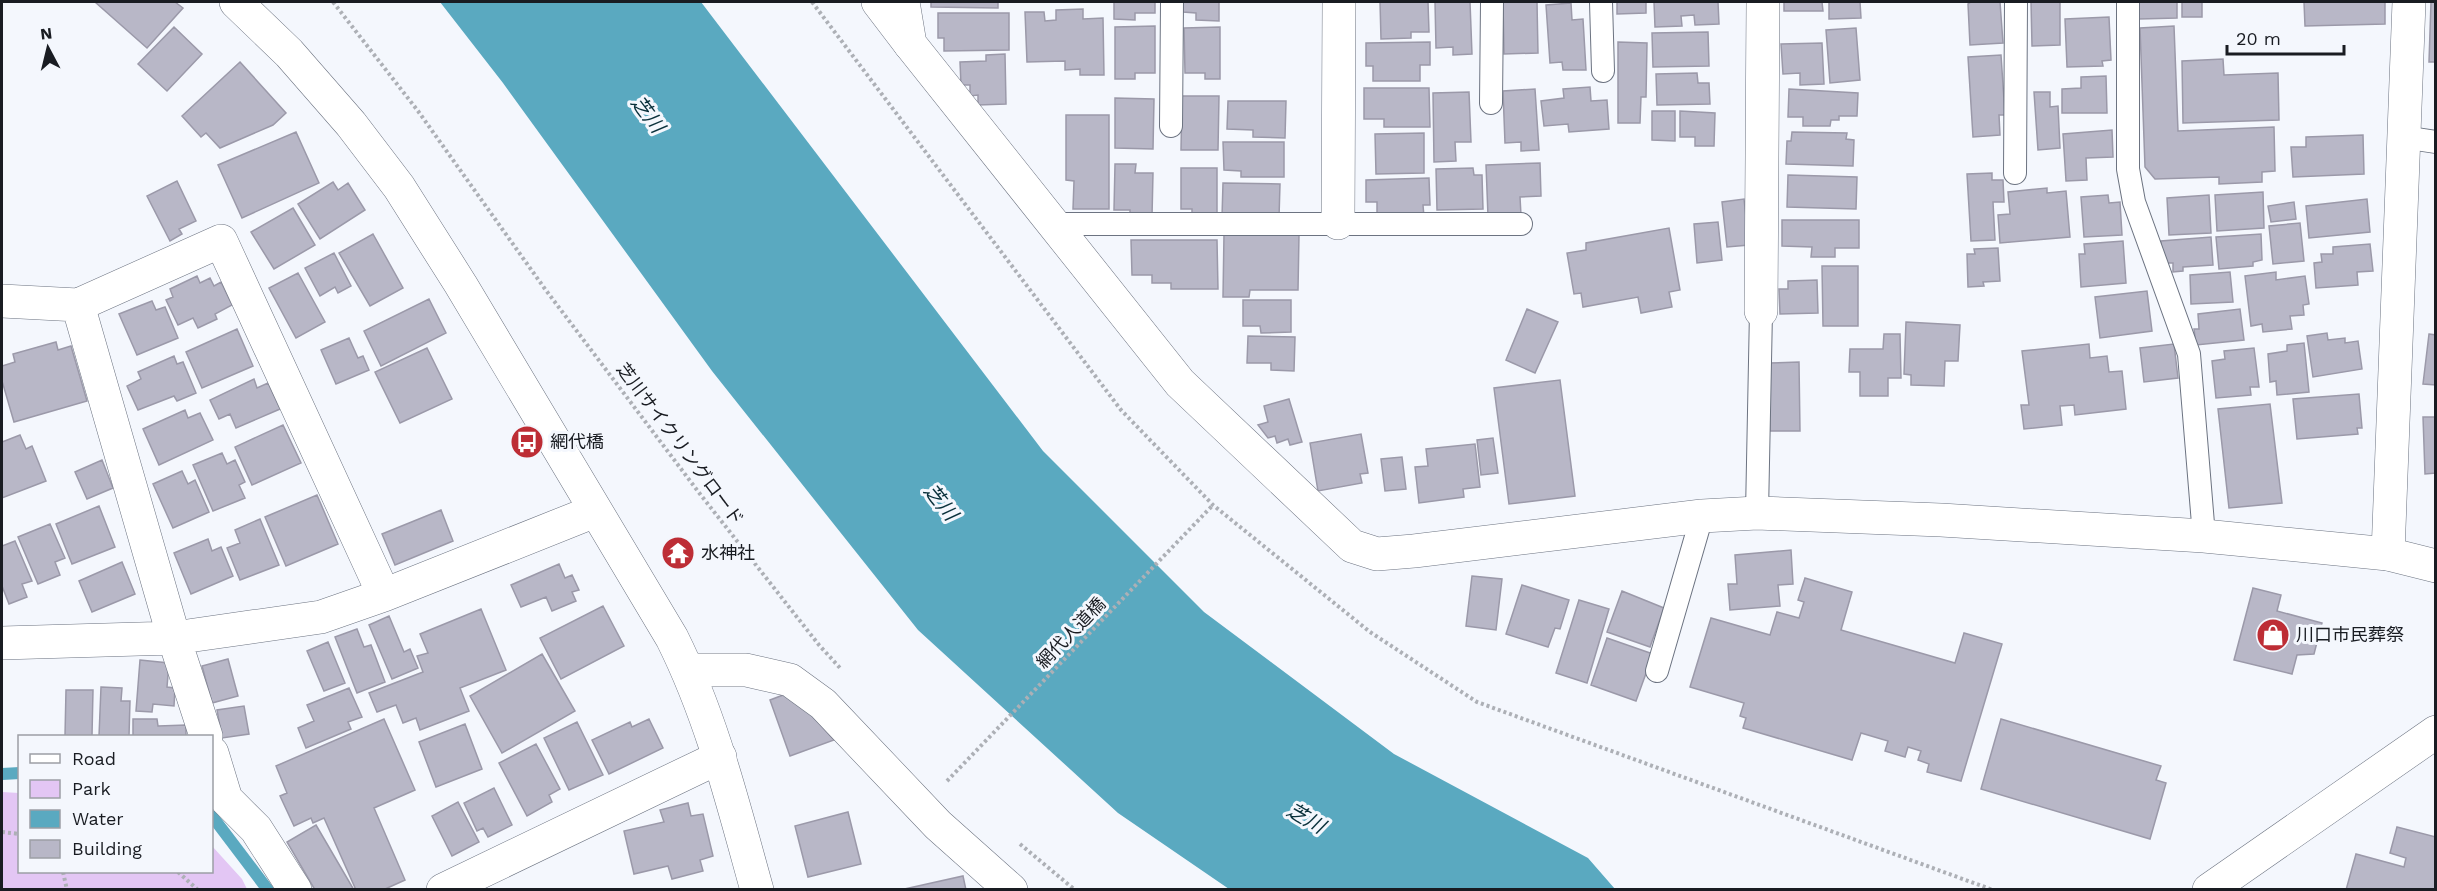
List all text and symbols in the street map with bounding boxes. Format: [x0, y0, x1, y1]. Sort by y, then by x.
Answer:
north arrow [18, 18, 78, 78]
scale bar [2227, 18, 2344, 56]
text: N [39, 23, 53, 44]
text: 20 m [2236, 28, 2281, 49]
water label: 芝川 [626, 91, 671, 139]
street label: 芝川サイクリングロード [613, 358, 748, 529]
bus stop icon: 網代橋 [509, 424, 545, 460]
place label: 網代橋 [550, 431, 604, 452]
water label: 芝川 [919, 479, 964, 527]
temple icon: 水神社 [660, 535, 696, 571]
place label: 水神社 [701, 542, 755, 563]
street label: 網代人道橋 [1032, 593, 1109, 672]
shop icon: 川口市民葬祭 [2255, 617, 2291, 653]
place label: 川口市民葬祭 [2296, 624, 2404, 645]
legend [18, 735, 213, 873]
text: Road [72, 748, 116, 769]
text: Park [72, 778, 111, 799]
water label: 芝川 [1283, 798, 1331, 839]
text: Water [72, 808, 124, 829]
text: Building [72, 838, 142, 859]

